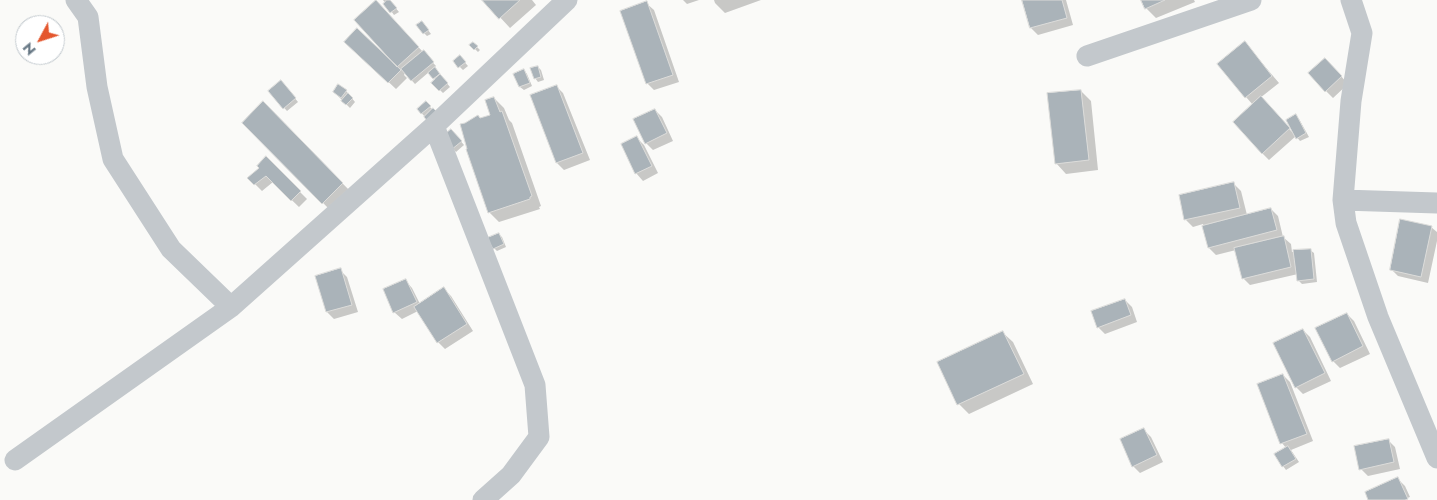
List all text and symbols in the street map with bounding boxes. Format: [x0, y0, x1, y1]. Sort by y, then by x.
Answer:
north arrow [15, 15, 65, 65]
text: N [18, 38, 41, 60]

